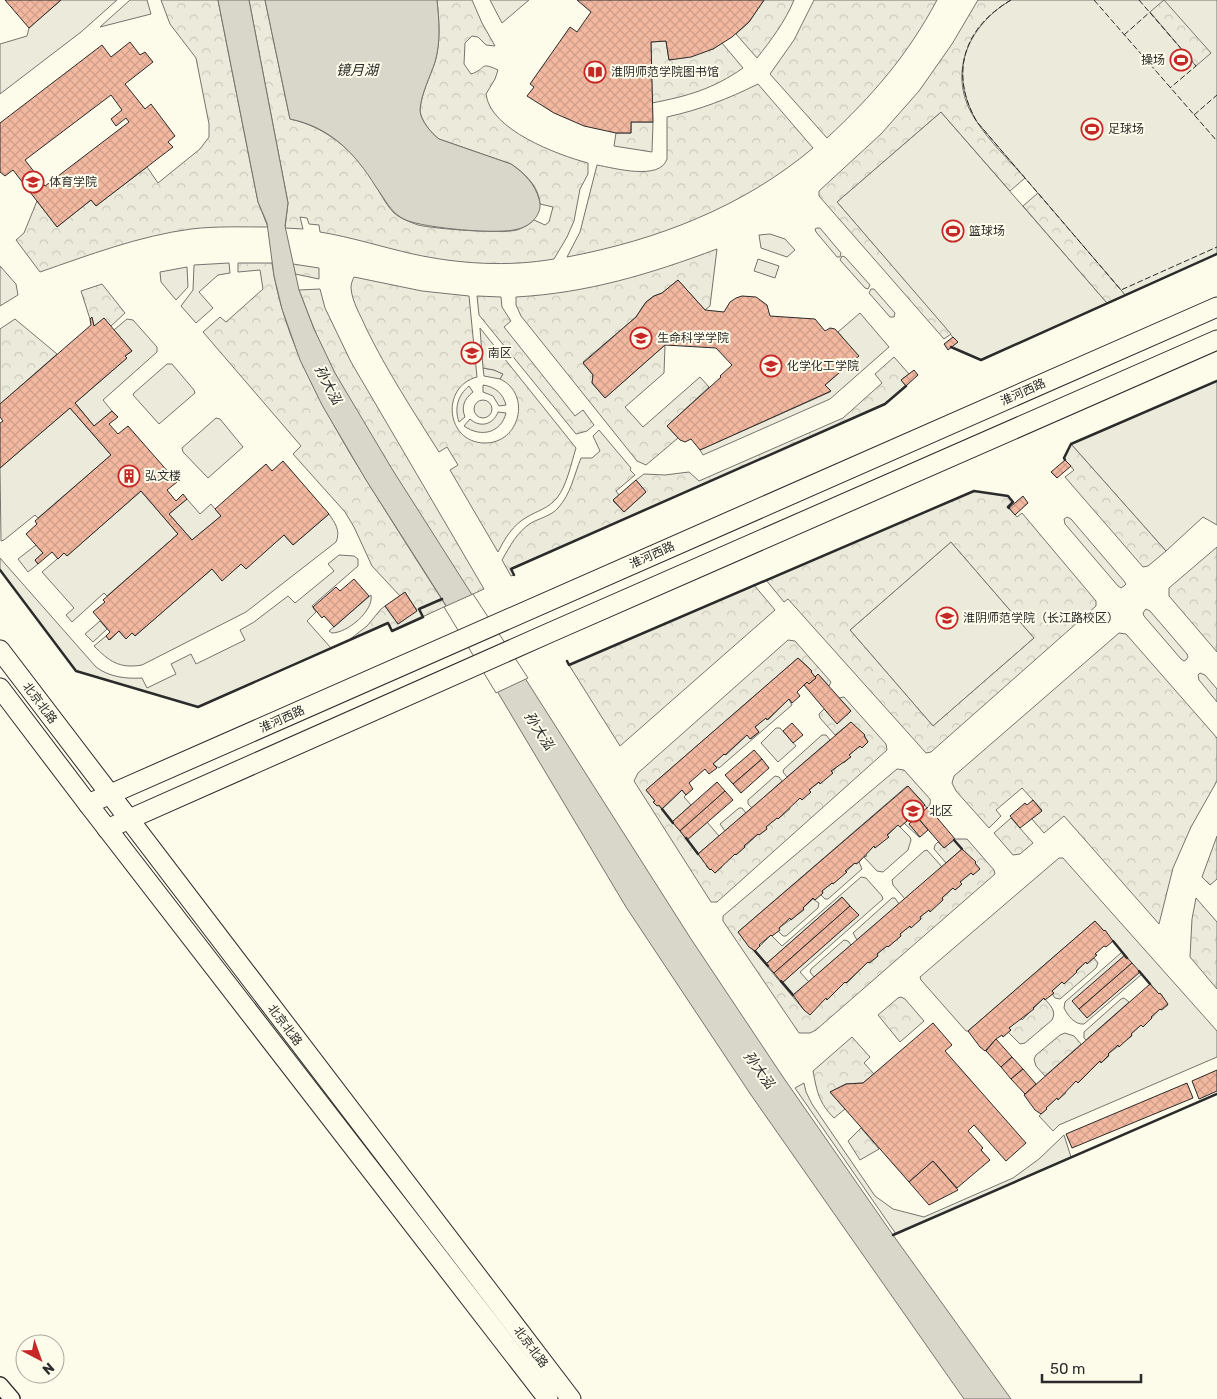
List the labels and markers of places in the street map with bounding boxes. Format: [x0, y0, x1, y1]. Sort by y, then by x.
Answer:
sports icon: 操场 [1169, 48, 1193, 72]
place label: 操场 [1141, 53, 1165, 67]
library icon: 淮阴师范学院图书馆 [583, 60, 607, 84]
place label: 淮阴师范学院图书馆 [611, 65, 719, 79]
sports icon: 足球场 [1080, 117, 1104, 141]
place label: 足球场 [1108, 122, 1144, 136]
school or university icon: 体育学院 [21, 170, 45, 194]
place label: 体育学院 [49, 175, 97, 189]
sports icon: 篮球场 [941, 219, 965, 243]
place label: 篮球场 [969, 224, 1005, 238]
school or university icon: 生命科学学院 [629, 326, 653, 350]
place label: 生命科学学院 [657, 331, 729, 345]
school or university icon: 南区 [460, 341, 484, 365]
place label: 南区 [488, 346, 512, 360]
school or university icon: 化学化工学院 [759, 354, 783, 378]
place label: 化学化工学院 [787, 359, 859, 373]
building icon: 弘文楼 [117, 464, 141, 488]
place label: 弘文楼 [145, 469, 181, 483]
school or university icon: 淮阴师范学院（长江路校区） [935, 606, 959, 630]
place label: 淮阴师范学院（长江路校区） [963, 611, 1119, 625]
school or university icon: 北区 [901, 799, 925, 823]
place label: 北区 [929, 804, 953, 818]

